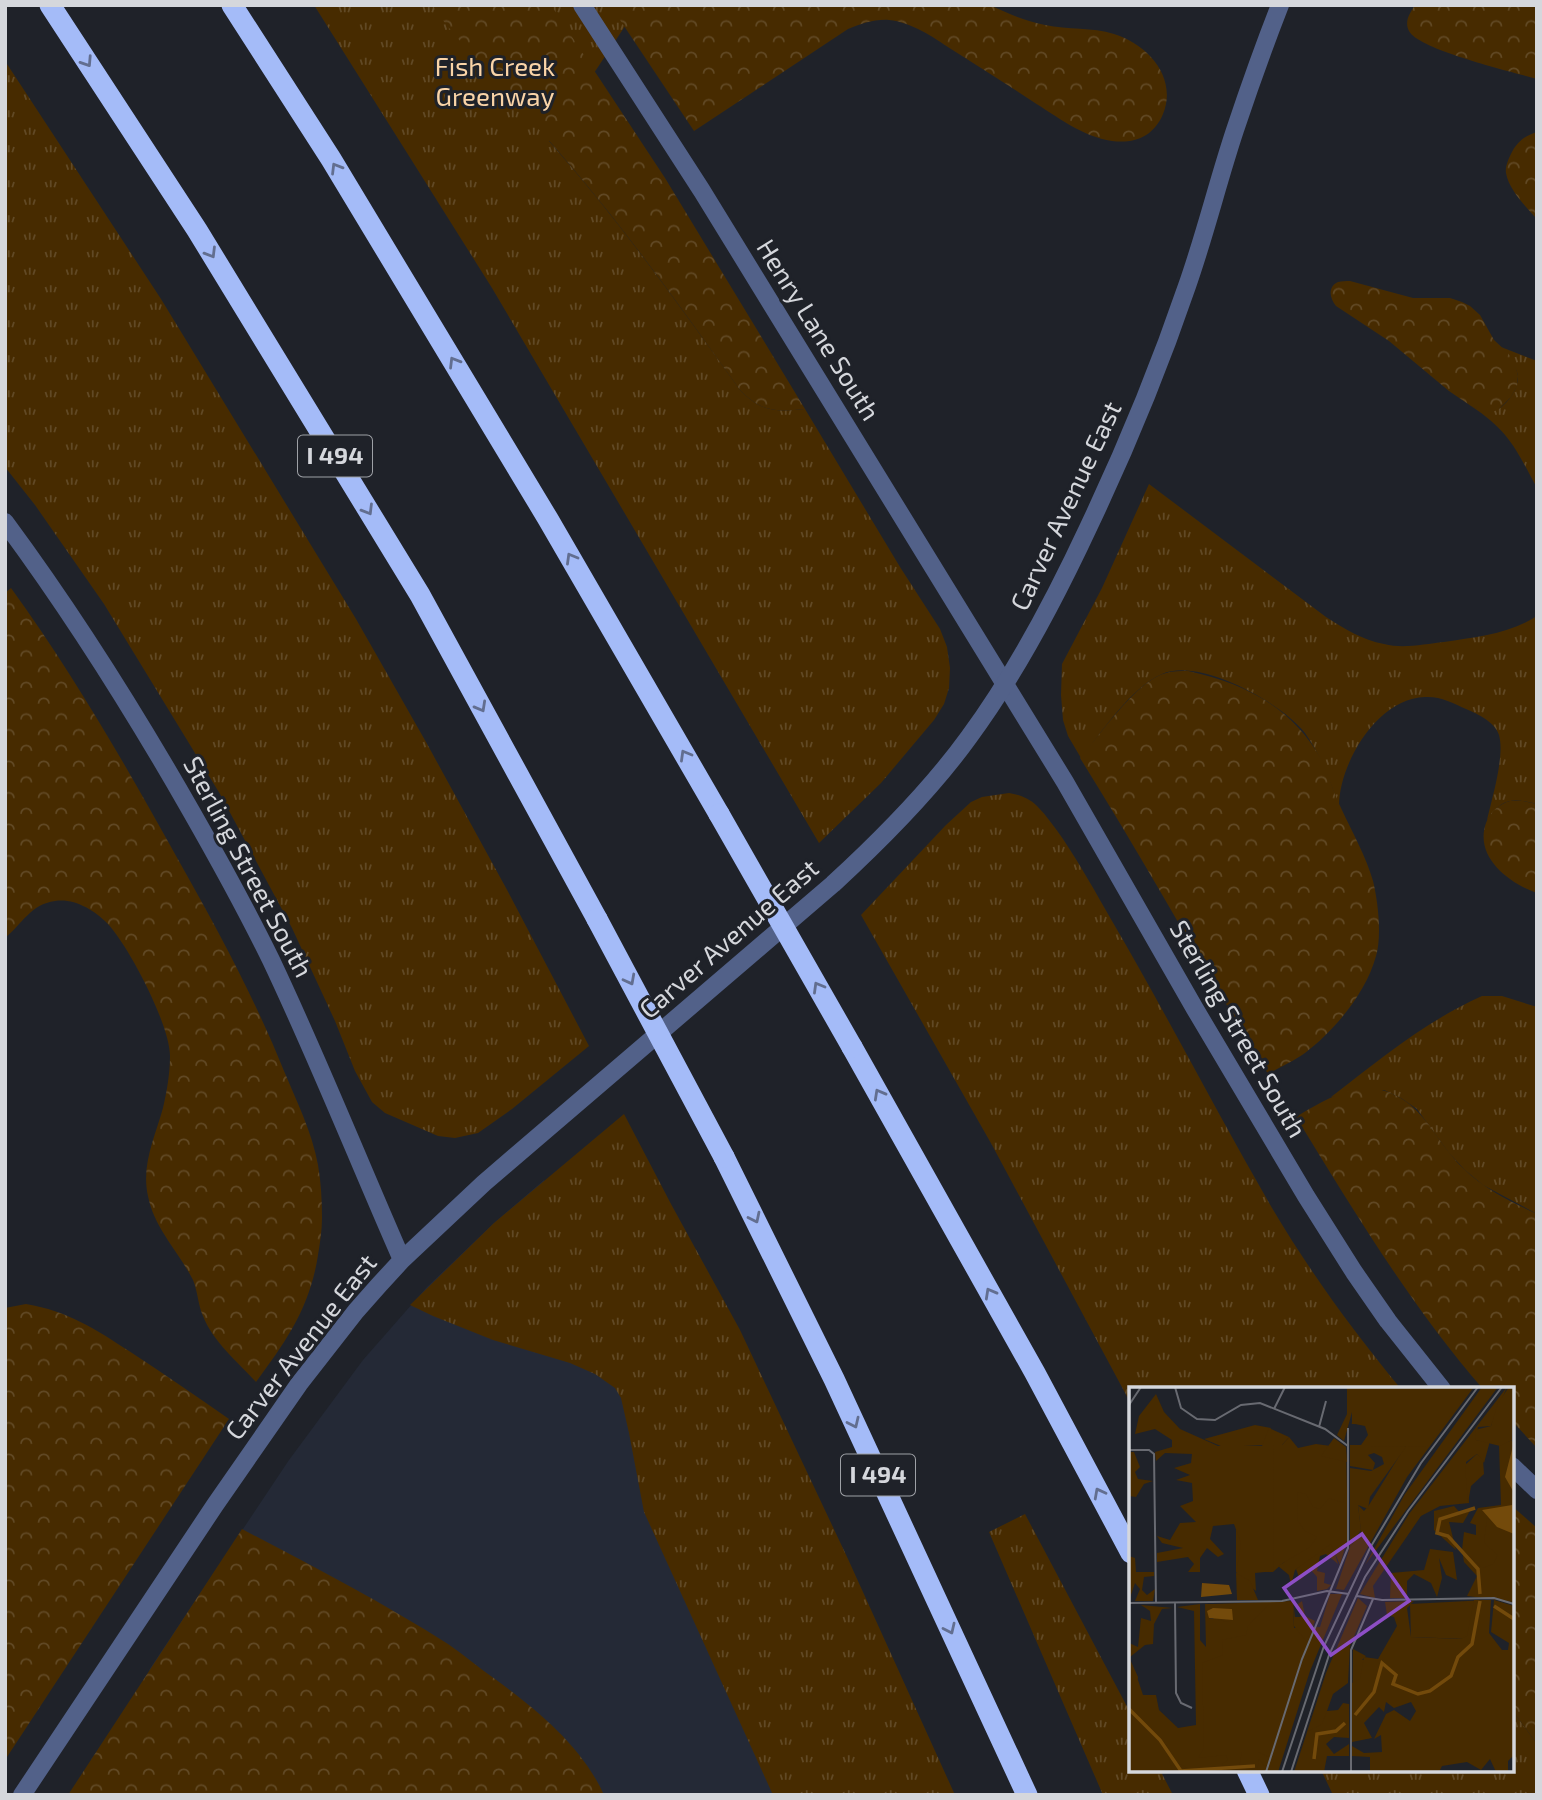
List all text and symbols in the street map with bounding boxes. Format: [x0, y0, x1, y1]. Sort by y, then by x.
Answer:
park label: Fish Creek Greenway [435, 50, 555, 111]
one-way arrow [79, 55, 92, 68]
one-way arrow [332, 162, 345, 175]
street label: Henry Lane South [751, 233, 887, 425]
one-way arrow [203, 246, 216, 259]
one-way arrow [449, 357, 462, 370]
street label: Carver Avenue East [1003, 396, 1127, 615]
road number: I 494 [298, 435, 372, 476]
one-way arrow [360, 503, 373, 516]
one-way arrow [566, 552, 579, 565]
one-way arrow [473, 700, 487, 713]
one-way arrow [680, 749, 693, 762]
street label: Sterling Street South [178, 751, 321, 982]
street label: Carver Avenue East [632, 852, 824, 1024]
street label: Sterling Street South [1164, 914, 1314, 1142]
one-way arrow [621, 973, 635, 985]
one-way arrow [813, 982, 826, 995]
one-way arrow [874, 1089, 887, 1102]
one-way arrow [746, 1211, 760, 1223]
street label: Carver Avenue East [218, 1247, 382, 1445]
one-way arrow [985, 1288, 998, 1300]
inset map [1129, 1387, 1514, 1772]
one-way arrow [846, 1416, 860, 1428]
road number: I 494 [841, 1455, 915, 1496]
one-way arrow [1093, 1487, 1107, 1500]
one-way arrow [942, 1622, 956, 1634]

